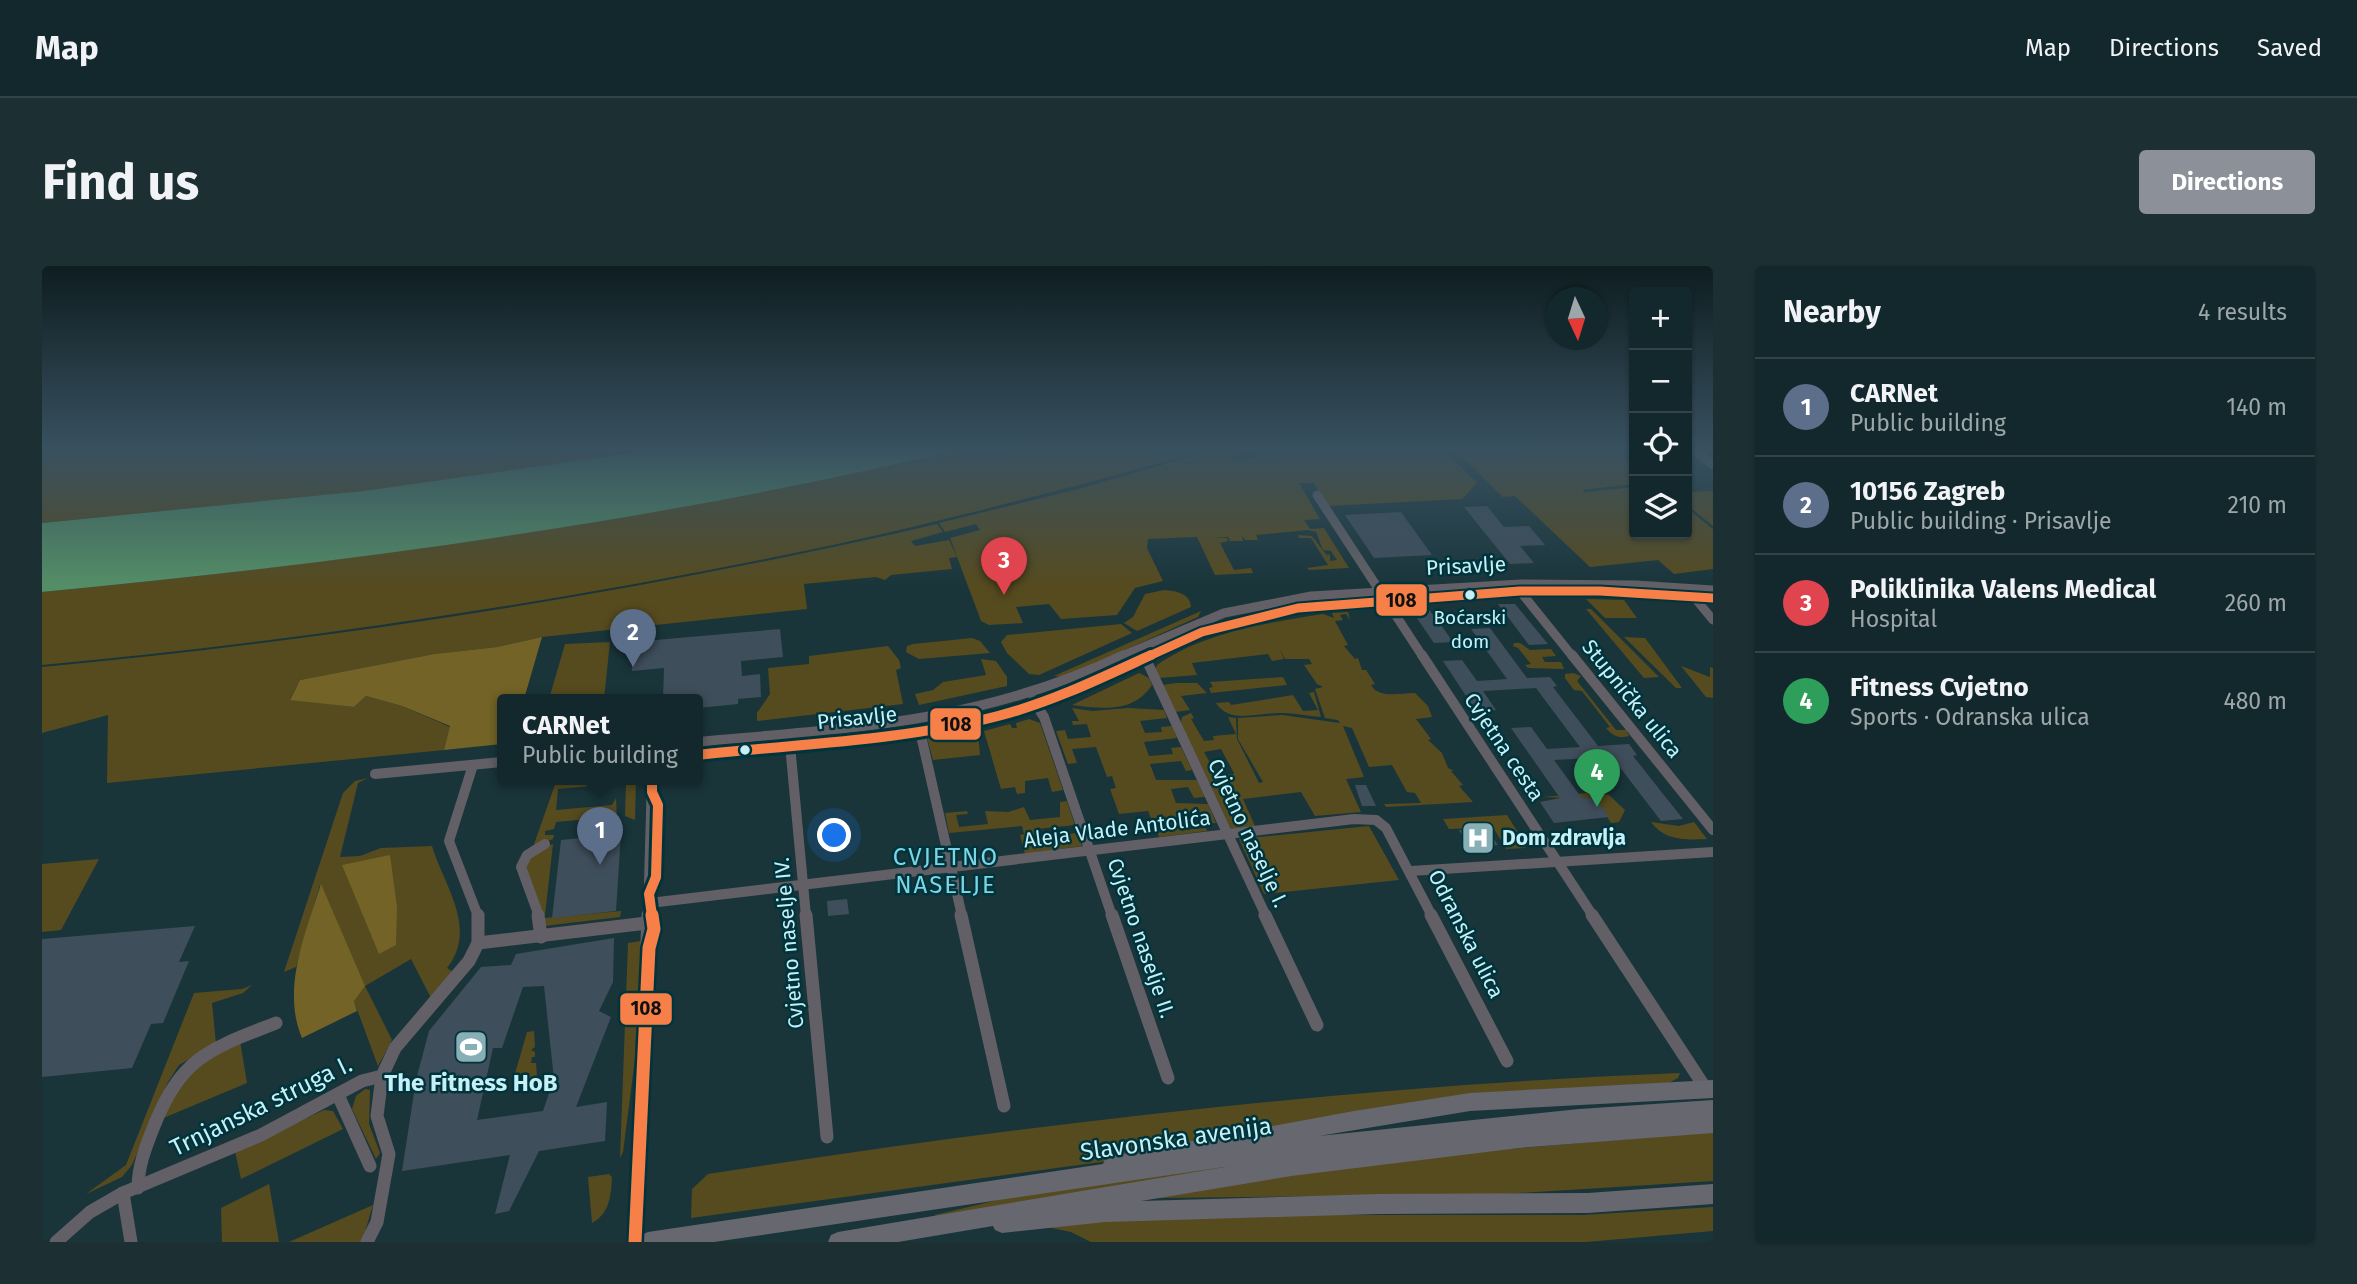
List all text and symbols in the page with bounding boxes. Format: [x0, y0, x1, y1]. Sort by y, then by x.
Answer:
text: Map [35, 28, 99, 68]
text: Map [2025, 34, 2071, 62]
text: Directions [2109, 34, 2219, 62]
text: Saved [2257, 34, 2322, 62]
button: Directions [2139, 150, 2315, 214]
text: Find us [42, 153, 199, 212]
north arrow [1545, 287, 1608, 350]
map controls [1629, 287, 1692, 539]
button: + [1629, 287, 1692, 350]
text: Nearby [1783, 294, 1881, 330]
text: 4 results [2198, 298, 2287, 326]
button: − [1629, 350, 1692, 413]
text: CARNet [1850, 378, 1938, 409]
text: 1 [1801, 393, 1811, 421]
text: 140 m [2226, 393, 2287, 421]
text: Public building [1850, 409, 2006, 437]
button: locate [1629, 413, 1692, 476]
button: layers [1629, 476, 1692, 539]
text: 10156 Zagreb [1850, 476, 2005, 507]
text: 2 [1800, 491, 1812, 519]
text: 210 m [2228, 491, 2287, 519]
text: Public building · Prisavlje [1850, 507, 2112, 535]
pin: 3 [981, 537, 1027, 595]
street label: Prisavlje [1425, 551, 1507, 581]
text: Poliklinika Valens Medical [1850, 574, 2156, 605]
line badge: 108 [1375, 583, 1428, 617]
marker: Boćarski dom [1463, 588, 1477, 602]
text: 108 [1386, 589, 1416, 612]
text: 3 [1800, 589, 1812, 617]
text: 260 m [2225, 589, 2287, 617]
text: Hospital [1850, 605, 1937, 633]
place label: Boćarski dom [1434, 606, 1506, 653]
pin: 2 [610, 609, 656, 667]
street label: Stupnička ulica [1576, 634, 1688, 764]
text: Fitness Cvjetno [1850, 672, 2029, 703]
text: 4 [1800, 687, 1813, 715]
text: 480 m [2223, 687, 2287, 715]
street label: Cvjetna cesta [1458, 688, 1550, 806]
popup [497, 694, 703, 785]
street label: Prisavlje [816, 701, 898, 735]
text: Sports · Odranska ulica [1850, 703, 2090, 731]
line badge: 108 [929, 707, 982, 741]
text: CARNet [522, 710, 610, 741]
text: 108 [941, 713, 971, 736]
text: Public building [522, 741, 678, 769]
unlabelled marker [738, 743, 752, 757]
pin: 4 [1574, 749, 1620, 807]
street label: Cvjetno naselje I. [1202, 754, 1294, 912]
street label: Aleja Vlade Antolića [1022, 805, 1212, 853]
pin: 1 [577, 807, 623, 865]
your location [817, 818, 851, 852]
hospital icon: Dom zdravlja [1459, 819, 1497, 857]
place label: Dom zdravlja [1502, 825, 1626, 851]
district label: CVJETNO NASELJE [893, 843, 999, 899]
street label: Cvjetno naselje II. [1101, 855, 1181, 1021]
street label: Cvjetno naselje IV. [769, 856, 809, 1030]
street label: Odranska ulica [1422, 865, 1510, 1003]
line badge: 108 [619, 992, 673, 1026]
text: 108 [631, 997, 661, 1020]
sports icon: The Fitness HoB [452, 1028, 490, 1066]
street label: Trnjanska struga I. [166, 1050, 356, 1162]
place label: The Fitness HoB [384, 1069, 558, 1097]
street label: Slavonska avenija [1078, 1112, 1274, 1166]

